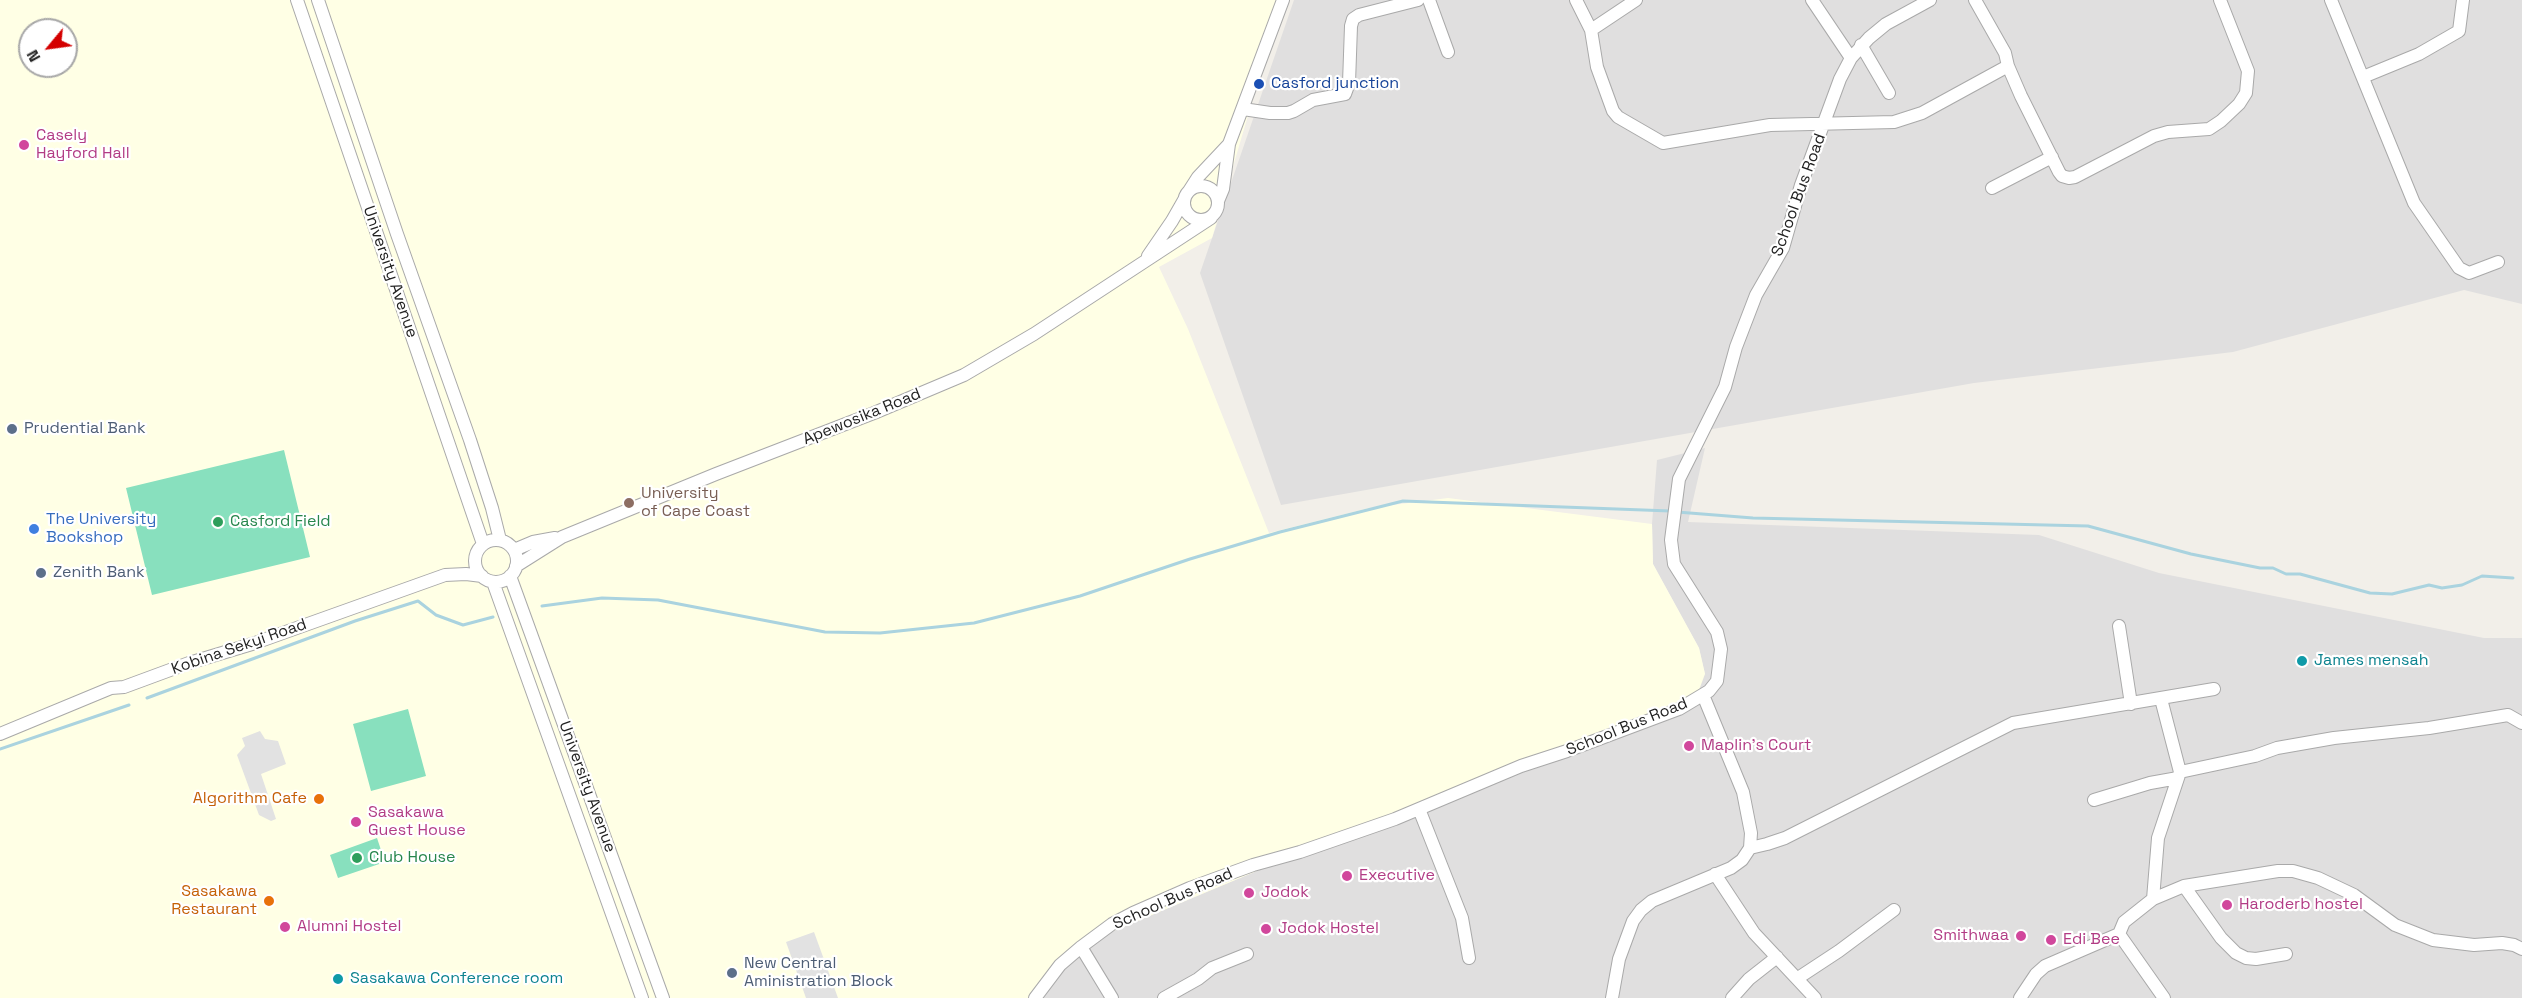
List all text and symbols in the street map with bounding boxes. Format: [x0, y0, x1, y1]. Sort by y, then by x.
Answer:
north arrow [18, 18, 78, 78]
text: N [22, 46, 45, 66]
place label: Casford junction [1271, 74, 1399, 94]
marker: Casford junction [1252, 77, 1266, 91]
place label: Casely Hayford Hall [36, 126, 130, 164]
street label: School Bus Road [1768, 131, 1830, 259]
marker: Casely Hayford Hall [17, 138, 31, 152]
street label: University Avenue [358, 204, 422, 340]
street label: Apewosika Road [800, 385, 924, 449]
place label: Prudential Bank [24, 419, 146, 439]
marker: Prudential Bank [5, 422, 19, 436]
place label: University of Cape Coast [641, 484, 750, 522]
marker: University of Cape Coast [622, 496, 636, 510]
place label: The University Bookshop [46, 510, 156, 548]
place label: Casford Field [230, 512, 331, 532]
marker: Casford Field [211, 515, 225, 529]
marker: The University Bookshop [27, 522, 41, 536]
place label: Zenith Bank [53, 563, 145, 583]
marker: Zenith Bank [34, 566, 48, 580]
street label: Kobina Sekyi Road [169, 615, 309, 679]
place label: James mensah [2314, 651, 2428, 671]
marker: James mensah [2295, 654, 2309, 668]
street label: School Bus Road [1564, 694, 1690, 760]
street label: University Avenue [554, 719, 620, 855]
place label: Maplin's Court [1701, 736, 1811, 756]
marker: Maplin's Court [1682, 739, 1696, 753]
place label: Algorithm Cafe [193, 789, 307, 809]
marker: Algorithm Cafe [312, 792, 326, 806]
place label: Sasakawa Guest House [368, 803, 466, 841]
marker: Sasakawa Guest House [349, 815, 363, 829]
place label: Club House [369, 848, 455, 868]
marker: Club House [350, 851, 364, 865]
street label: School Bus Road [1110, 864, 1236, 934]
place label: Executive [1359, 866, 1435, 886]
marker: Executive [1340, 869, 1354, 883]
place label: Sasakawa Restaurant [171, 882, 257, 920]
place label: Jodok [1261, 883, 1309, 903]
marker: Jodok [1242, 886, 1256, 900]
marker: Sasakawa Restaurant [262, 894, 276, 908]
place label: Haroderb hostel [2239, 895, 2363, 915]
marker: Haroderb hostel [2220, 898, 2234, 912]
place label: Alumni Hostel [297, 917, 401, 937]
place label: Jodok Hostel [1278, 919, 1379, 939]
marker: Alumni Hostel [278, 920, 292, 934]
marker: Jodok Hostel [1259, 922, 1273, 936]
place label: Smithwaa [1933, 926, 2009, 946]
marker: Smithwaa [2014, 929, 2028, 943]
place label: Edi Bee [2063, 930, 2120, 950]
marker: Edi Bee [2044, 933, 2058, 947]
place label: New Central Aministration Block [744, 954, 893, 992]
marker: New Central Aministration Block [725, 966, 739, 980]
place label: Sasakawa Conference room [350, 969, 563, 989]
marker: Sasakawa Conference room [331, 972, 345, 986]

